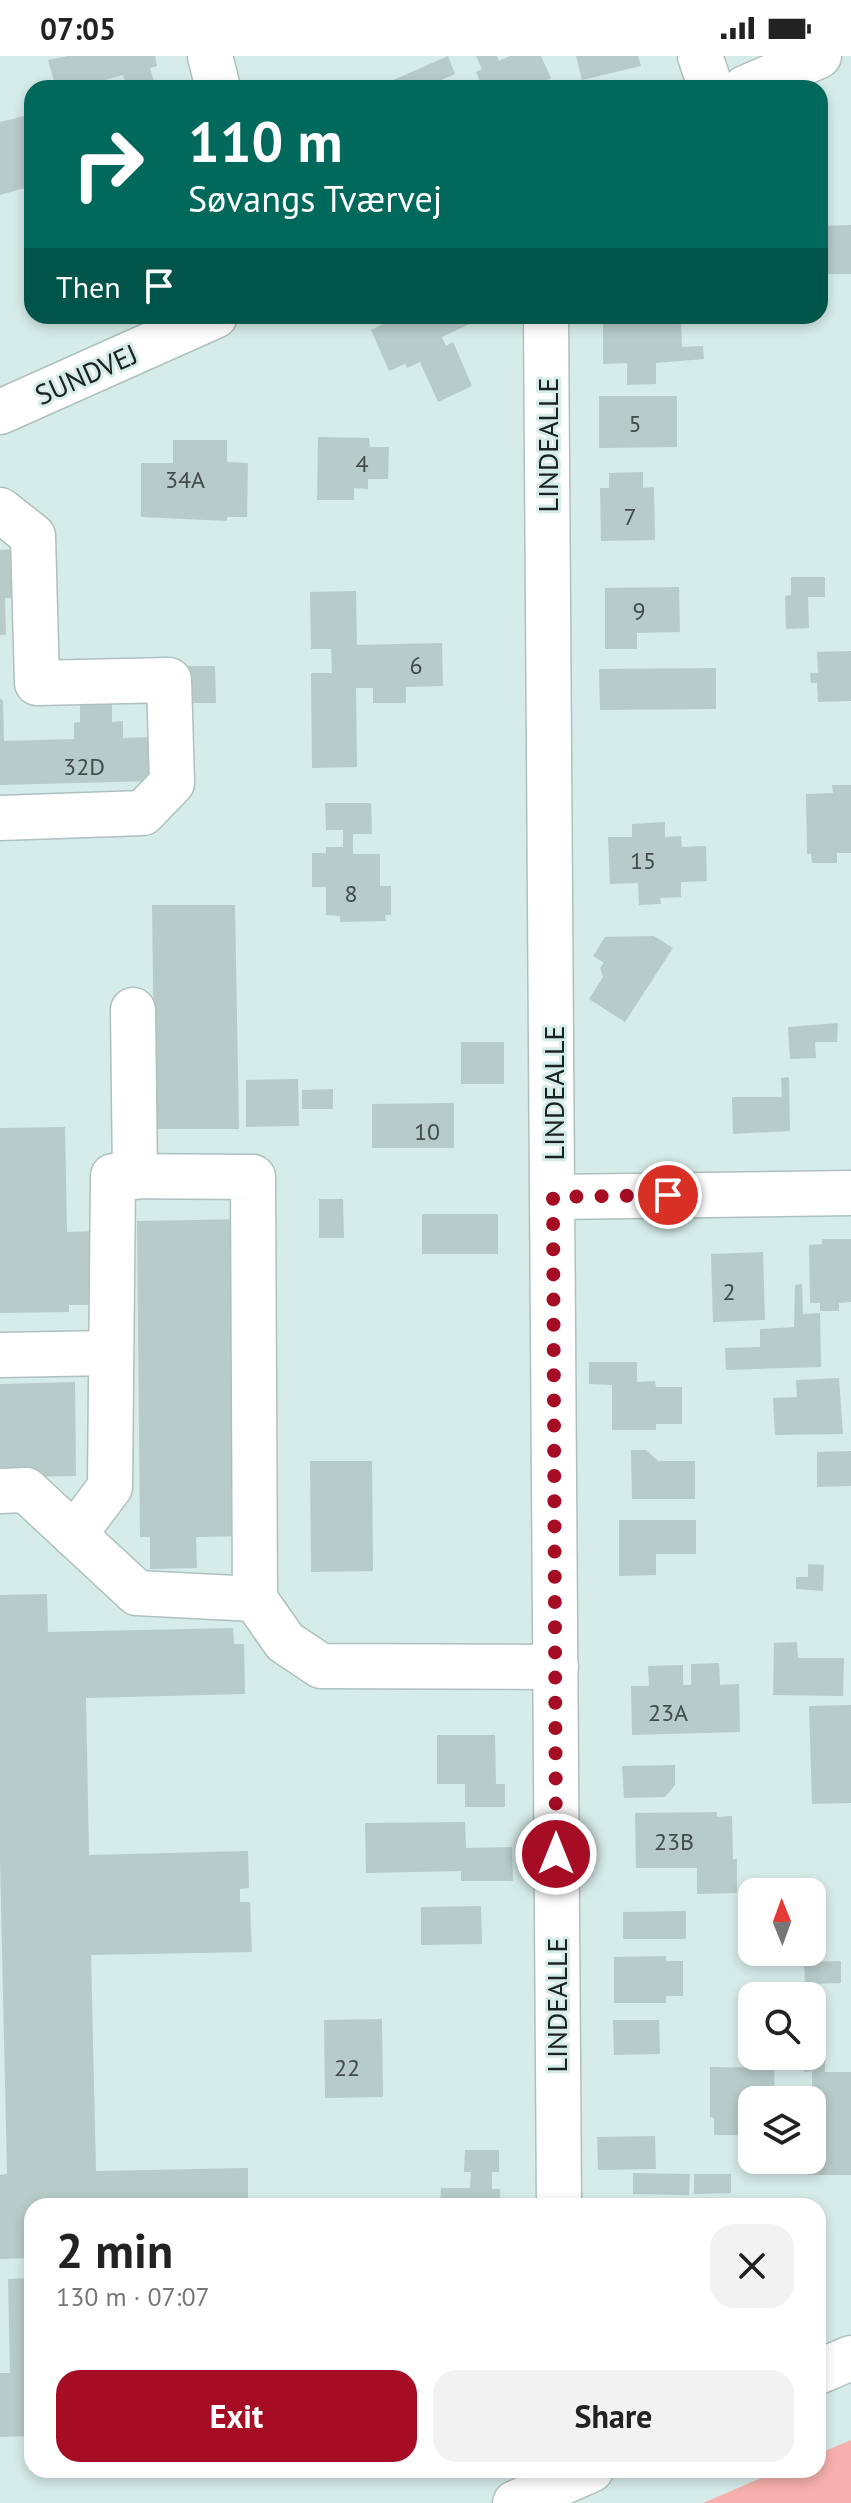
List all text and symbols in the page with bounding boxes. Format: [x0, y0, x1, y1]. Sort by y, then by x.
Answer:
text: 07:05 [40, 9, 116, 48]
text: 110 m [188, 105, 343, 177]
icon: right [56, 112, 160, 216]
text: Søvangs Tværvej [188, 175, 442, 222]
icon: arrive [137, 264, 181, 308]
text: Then [56, 267, 121, 306]
street label: SUNDVEJ [29, 335, 143, 413]
street label: LINDEALLE [529, 377, 566, 513]
house number: 5 [628, 408, 642, 439]
house number: 4 [355, 448, 369, 479]
house number: 34A [165, 464, 205, 495]
house number: 7 [623, 501, 637, 532]
house number: 9 [632, 595, 646, 626]
house number: 6 [409, 650, 423, 681]
house number: 32D [63, 751, 105, 782]
house number: 15 [630, 845, 656, 876]
house number: 8 [344, 878, 358, 909]
street label: LINDEALLE [535, 1025, 572, 1161]
house number: 10 [414, 1116, 440, 1147]
pin [634, 1161, 702, 1229]
icon: arrive [646, 1173, 690, 1217]
house number: 2 [722, 1276, 736, 1307]
house number: 23A [648, 1697, 688, 1728]
position arrow [514, 1812, 598, 1896]
house number: 23B [654, 1826, 694, 1857]
north arrow [738, 1878, 826, 1966]
map controls [738, 1878, 826, 2174]
street label: LINDEALLE [538, 1937, 575, 2073]
button: search [738, 1982, 826, 2070]
house number: 22 [334, 2052, 360, 2083]
button: layers [738, 2086, 826, 2174]
text: 2 min [56, 2219, 173, 2281]
button: close [710, 2224, 794, 2308]
text: 130 m · 07:07 [56, 2280, 210, 2313]
button: Exit [56, 2370, 417, 2462]
button: Share [433, 2370, 794, 2462]

